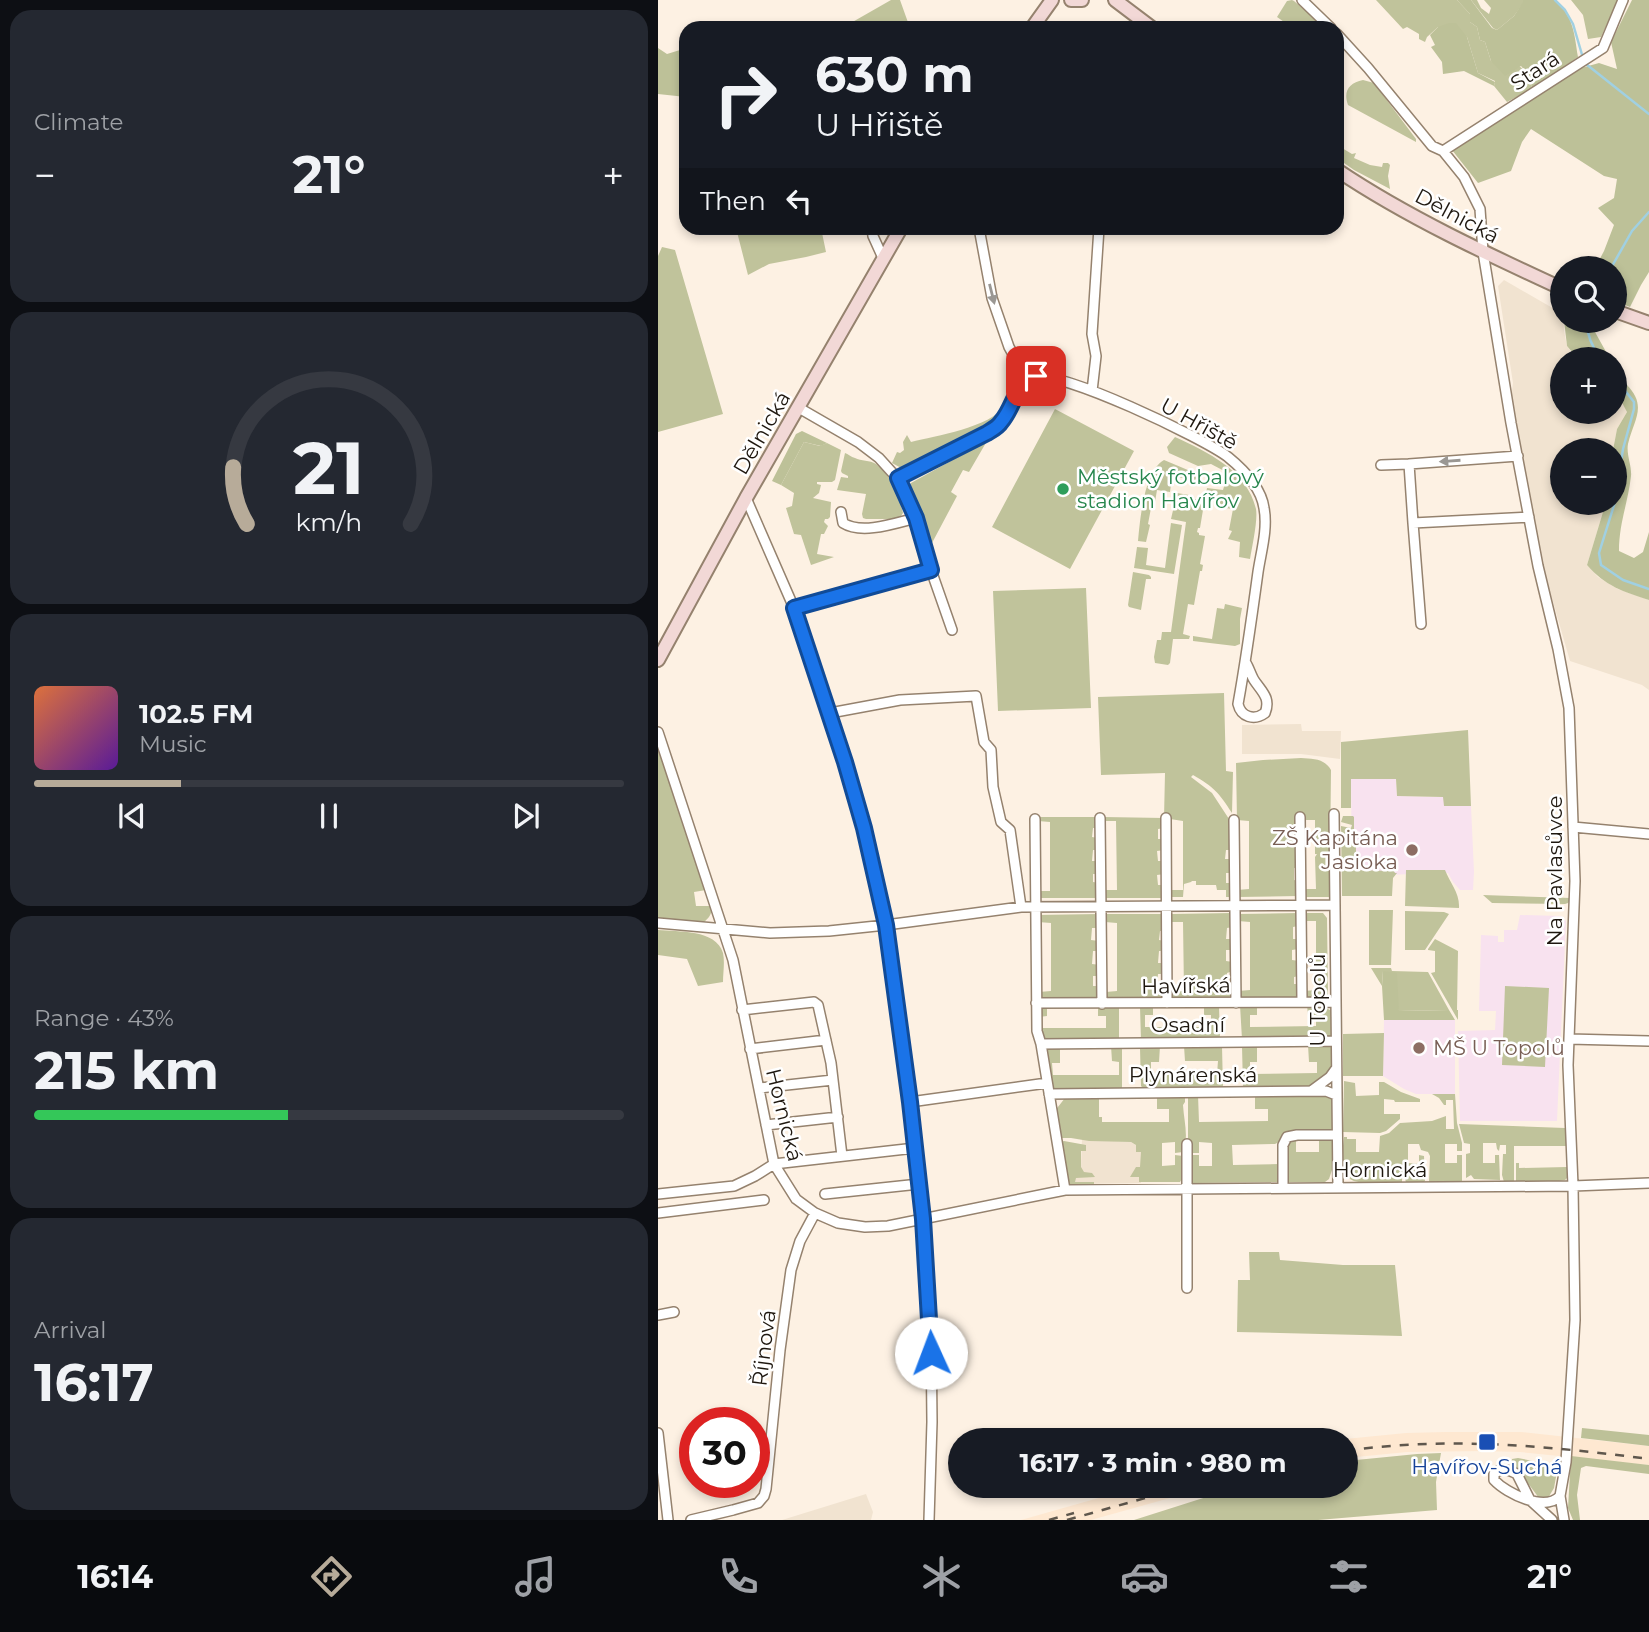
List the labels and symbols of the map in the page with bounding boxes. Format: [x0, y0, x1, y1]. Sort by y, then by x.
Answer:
street label: Stará [1506, 46, 1564, 96]
street label: Dělnická [1411, 183, 1504, 248]
one-way arrow [987, 284, 998, 306]
pin [1006, 346, 1066, 406]
street label: Dělnická [728, 387, 795, 479]
street label: U Hřiště [1156, 392, 1242, 455]
one-way arrow [1439, 456, 1461, 467]
place label: Městský fotbalový stadion Havířov [1077, 464, 1265, 513]
marker: Městský fotbalový stadion Havířov [1055, 481, 1071, 497]
street label: Na Pavlasůvce [1542, 795, 1567, 947]
place label: ZŠ Kapitána Jasioka [1272, 825, 1398, 874]
marker: ZŠ Kapitána Jasioka [1404, 842, 1420, 858]
street label: U Topolů [1305, 953, 1330, 1047]
street label: Havířská [1141, 972, 1231, 999]
street label: Osadní [1151, 1012, 1227, 1037]
place label: MŠ U Topolů [1433, 1035, 1565, 1060]
marker: MŠ U Topolů [1411, 1040, 1427, 1056]
street label: Plynárenská [1129, 1062, 1257, 1087]
street label: Hornická [761, 1066, 808, 1164]
street label: Hornická [1333, 1157, 1427, 1182]
street label: Říjnová [746, 1308, 781, 1388]
position arrow [894, 1316, 968, 1390]
speed limit sign: 30 [679, 1407, 770, 1498]
marker: Havířov-Suchá [1477, 1432, 1497, 1452]
place label: Havířov-Suchá [1411, 1454, 1563, 1479]

